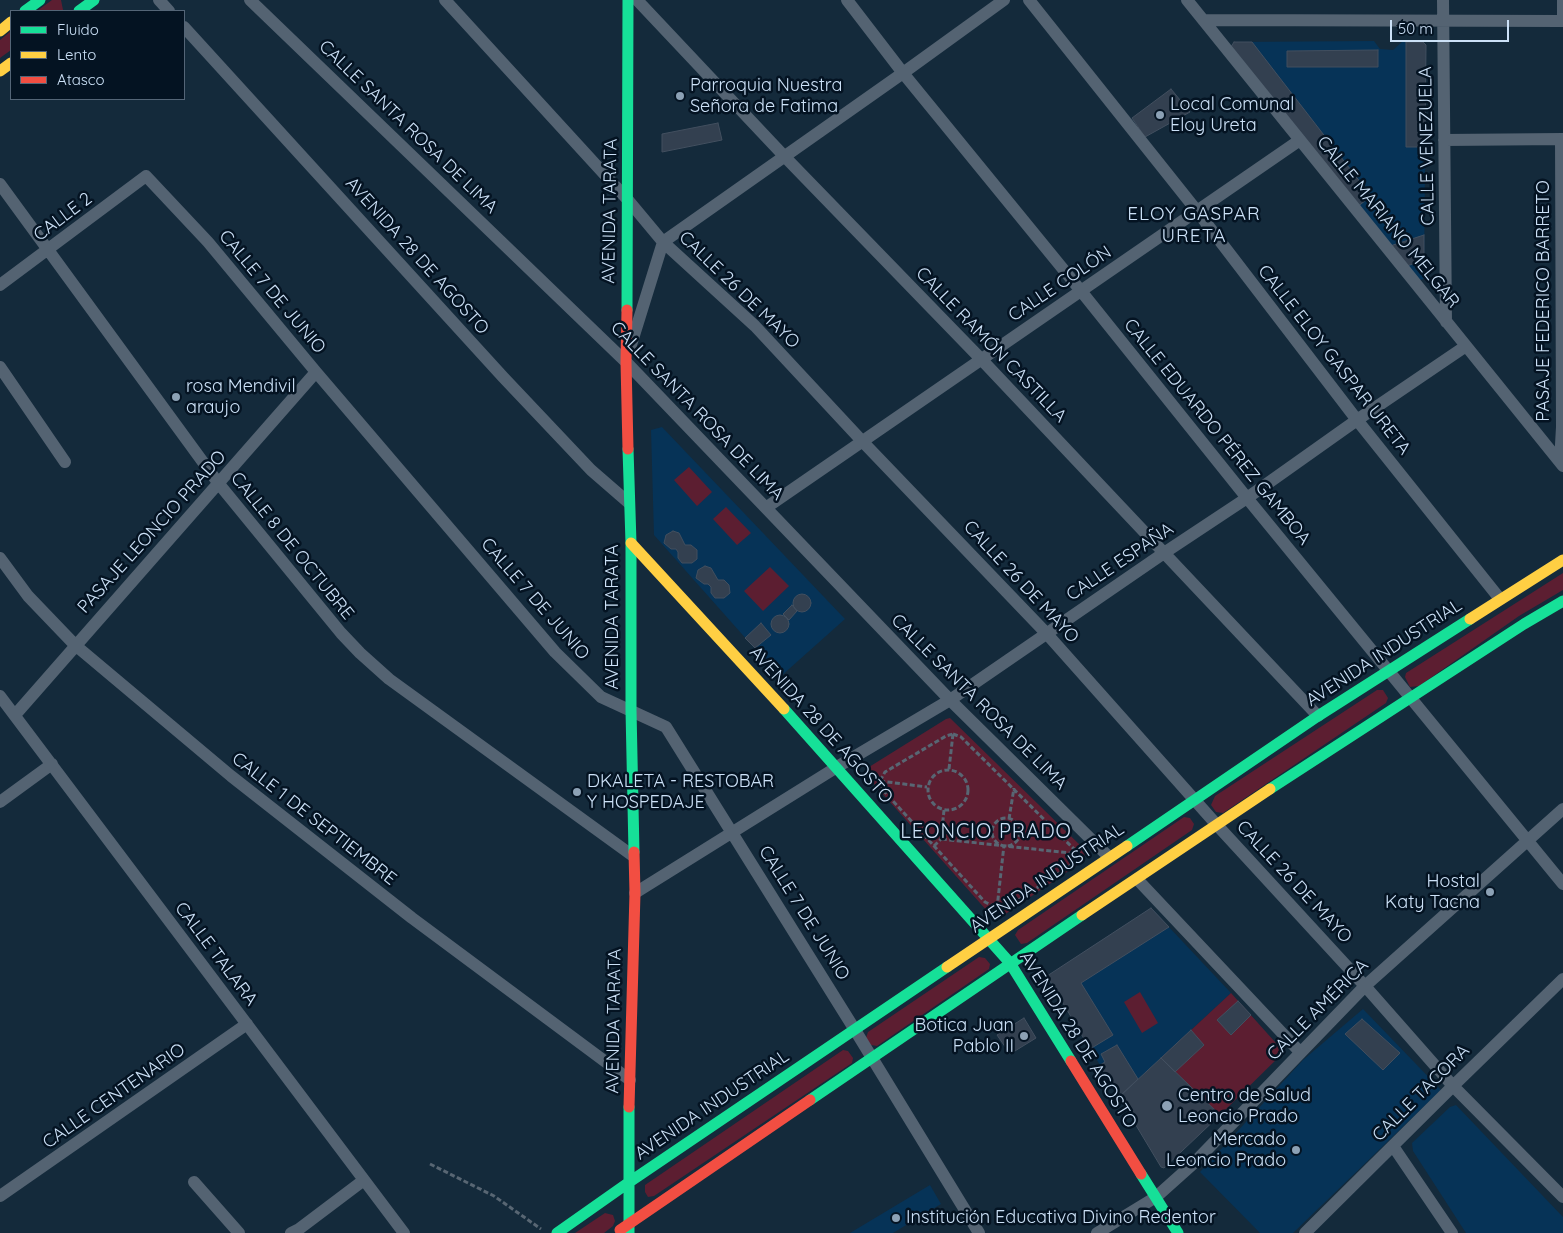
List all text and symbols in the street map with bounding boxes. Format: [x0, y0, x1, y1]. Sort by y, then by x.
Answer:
legend [10, 10, 185, 100]
scale bar [1393, 10, 1512, 42]
text: 50 m [1398, 19, 1433, 38]
text: Fluido [57, 20, 99, 39]
street label: CALLE SANTA ROSA DE LIMA [314, 36, 502, 218]
text: Lento [57, 45, 96, 64]
street label: CALLE VENEZUELA [1415, 66, 1439, 226]
text: Atasco [57, 70, 105, 89]
place label: Parroquia Nuestra Señora de Fatima [690, 75, 842, 118]
marker: Parroquia Nuestra Señora de Fatima [674, 90, 686, 102]
place label: Local Comunal Eloy Ureta [1170, 94, 1294, 136]
marker: Local Comunal Eloy Ureta [1154, 109, 1166, 121]
street label: CALLE MARIANO MELGAR [1312, 132, 1464, 312]
street label: AVENIDA TARATA [598, 138, 622, 284]
street label: AVENIDA 28 DE AGOSTO [341, 173, 493, 339]
street label: PASAJE FEDERICO BARRETO [1533, 180, 1555, 422]
street label: CALLE 2 [29, 188, 97, 246]
district label: ELOY GASPAR URETA [1126, 203, 1262, 247]
street label: CALLE 7 DE JUNIO [214, 226, 330, 358]
street label: CALLE 26 DE MAYO [674, 227, 804, 353]
street label: CALLE COLÓN [1004, 242, 1116, 326]
street label: CALLE ELOY GASPAR URETA [1253, 261, 1415, 459]
street label: CALLE RAMÓN CASTILLA [911, 263, 1071, 427]
street label: CALLE EDUARDO PÉREZ GAMBOA [1119, 315, 1315, 549]
street label: CALLE SANTA ROSA DE LIMA [606, 317, 788, 505]
place label: rosa Mendivil araujo [186, 376, 296, 418]
marker: rosa Mendivil araujo [170, 391, 182, 403]
street label: PASAJE LEONCIO PRADO [73, 446, 231, 618]
street label: CALLE 8 DE OCTUBRE [226, 468, 358, 624]
street label: CALLE 26 DE MAYO [959, 516, 1083, 648]
street label: CALLE ESPAÑA [1062, 518, 1178, 606]
street label: CALLE 7 DE JUNIO [476, 534, 594, 664]
street label: AVENIDA TARATA [602, 544, 624, 690]
street label: AVENIDA INDUSTRIAL [1302, 595, 1466, 711]
street label: CALLE SANTA ROSA DE LIMA [886, 609, 1072, 795]
street label: AVENIDA 28 DE AGOSTO [745, 642, 897, 808]
street label: CALLE 1 DE SEPTIEMBRE [227, 748, 401, 890]
place label: DKALETA - RESTOBAR Y HOSPEDAJE [587, 771, 774, 814]
marker: DKALETA - RESTOBAR Y HOSPEDAJE [571, 786, 583, 798]
street label: CALLE 26 DE MAYO [1232, 816, 1356, 948]
street label: AVENIDA INDUSTRIAL [966, 818, 1128, 938]
district label: LEONCIO PRADO [899, 820, 1073, 844]
street label: CALLE 7 DE JUNIO [754, 842, 854, 984]
place label: Hostal Katy Tacna [1385, 871, 1480, 914]
marker: Hostal Katy Tacna [1484, 886, 1496, 898]
street label: CALLE TALARA [170, 898, 262, 1010]
street label: AVENIDA TARATA [602, 948, 626, 1094]
street label: AVENIDA 28 DE AGOSTO [1015, 948, 1141, 1132]
street label: CALLE AMÉRICA [1263, 955, 1373, 1065]
place label: Botica Juan Pablo II [914, 1015, 1014, 1058]
marker: Botica Juan Pablo II [1018, 1030, 1030, 1042]
street label: CALLE CENTENARIO [39, 1039, 189, 1153]
street label: CALLE TACORA [1368, 1040, 1474, 1146]
street label: AVENIDA INDUSTRIAL [631, 1045, 793, 1165]
place label: Centro de Salud Leoncio Prado [1178, 1085, 1311, 1128]
marker: Centro de Salud Leoncio Prado [1160, 1099, 1174, 1113]
place label: Mercado Leoncio Prado [1166, 1129, 1286, 1172]
marker: Mercado Leoncio Prado [1290, 1144, 1302, 1156]
place label: Institución Educativa Divino Redentor [906, 1207, 1216, 1229]
marker: Institución Educativa Divino Redentor [890, 1212, 902, 1224]

